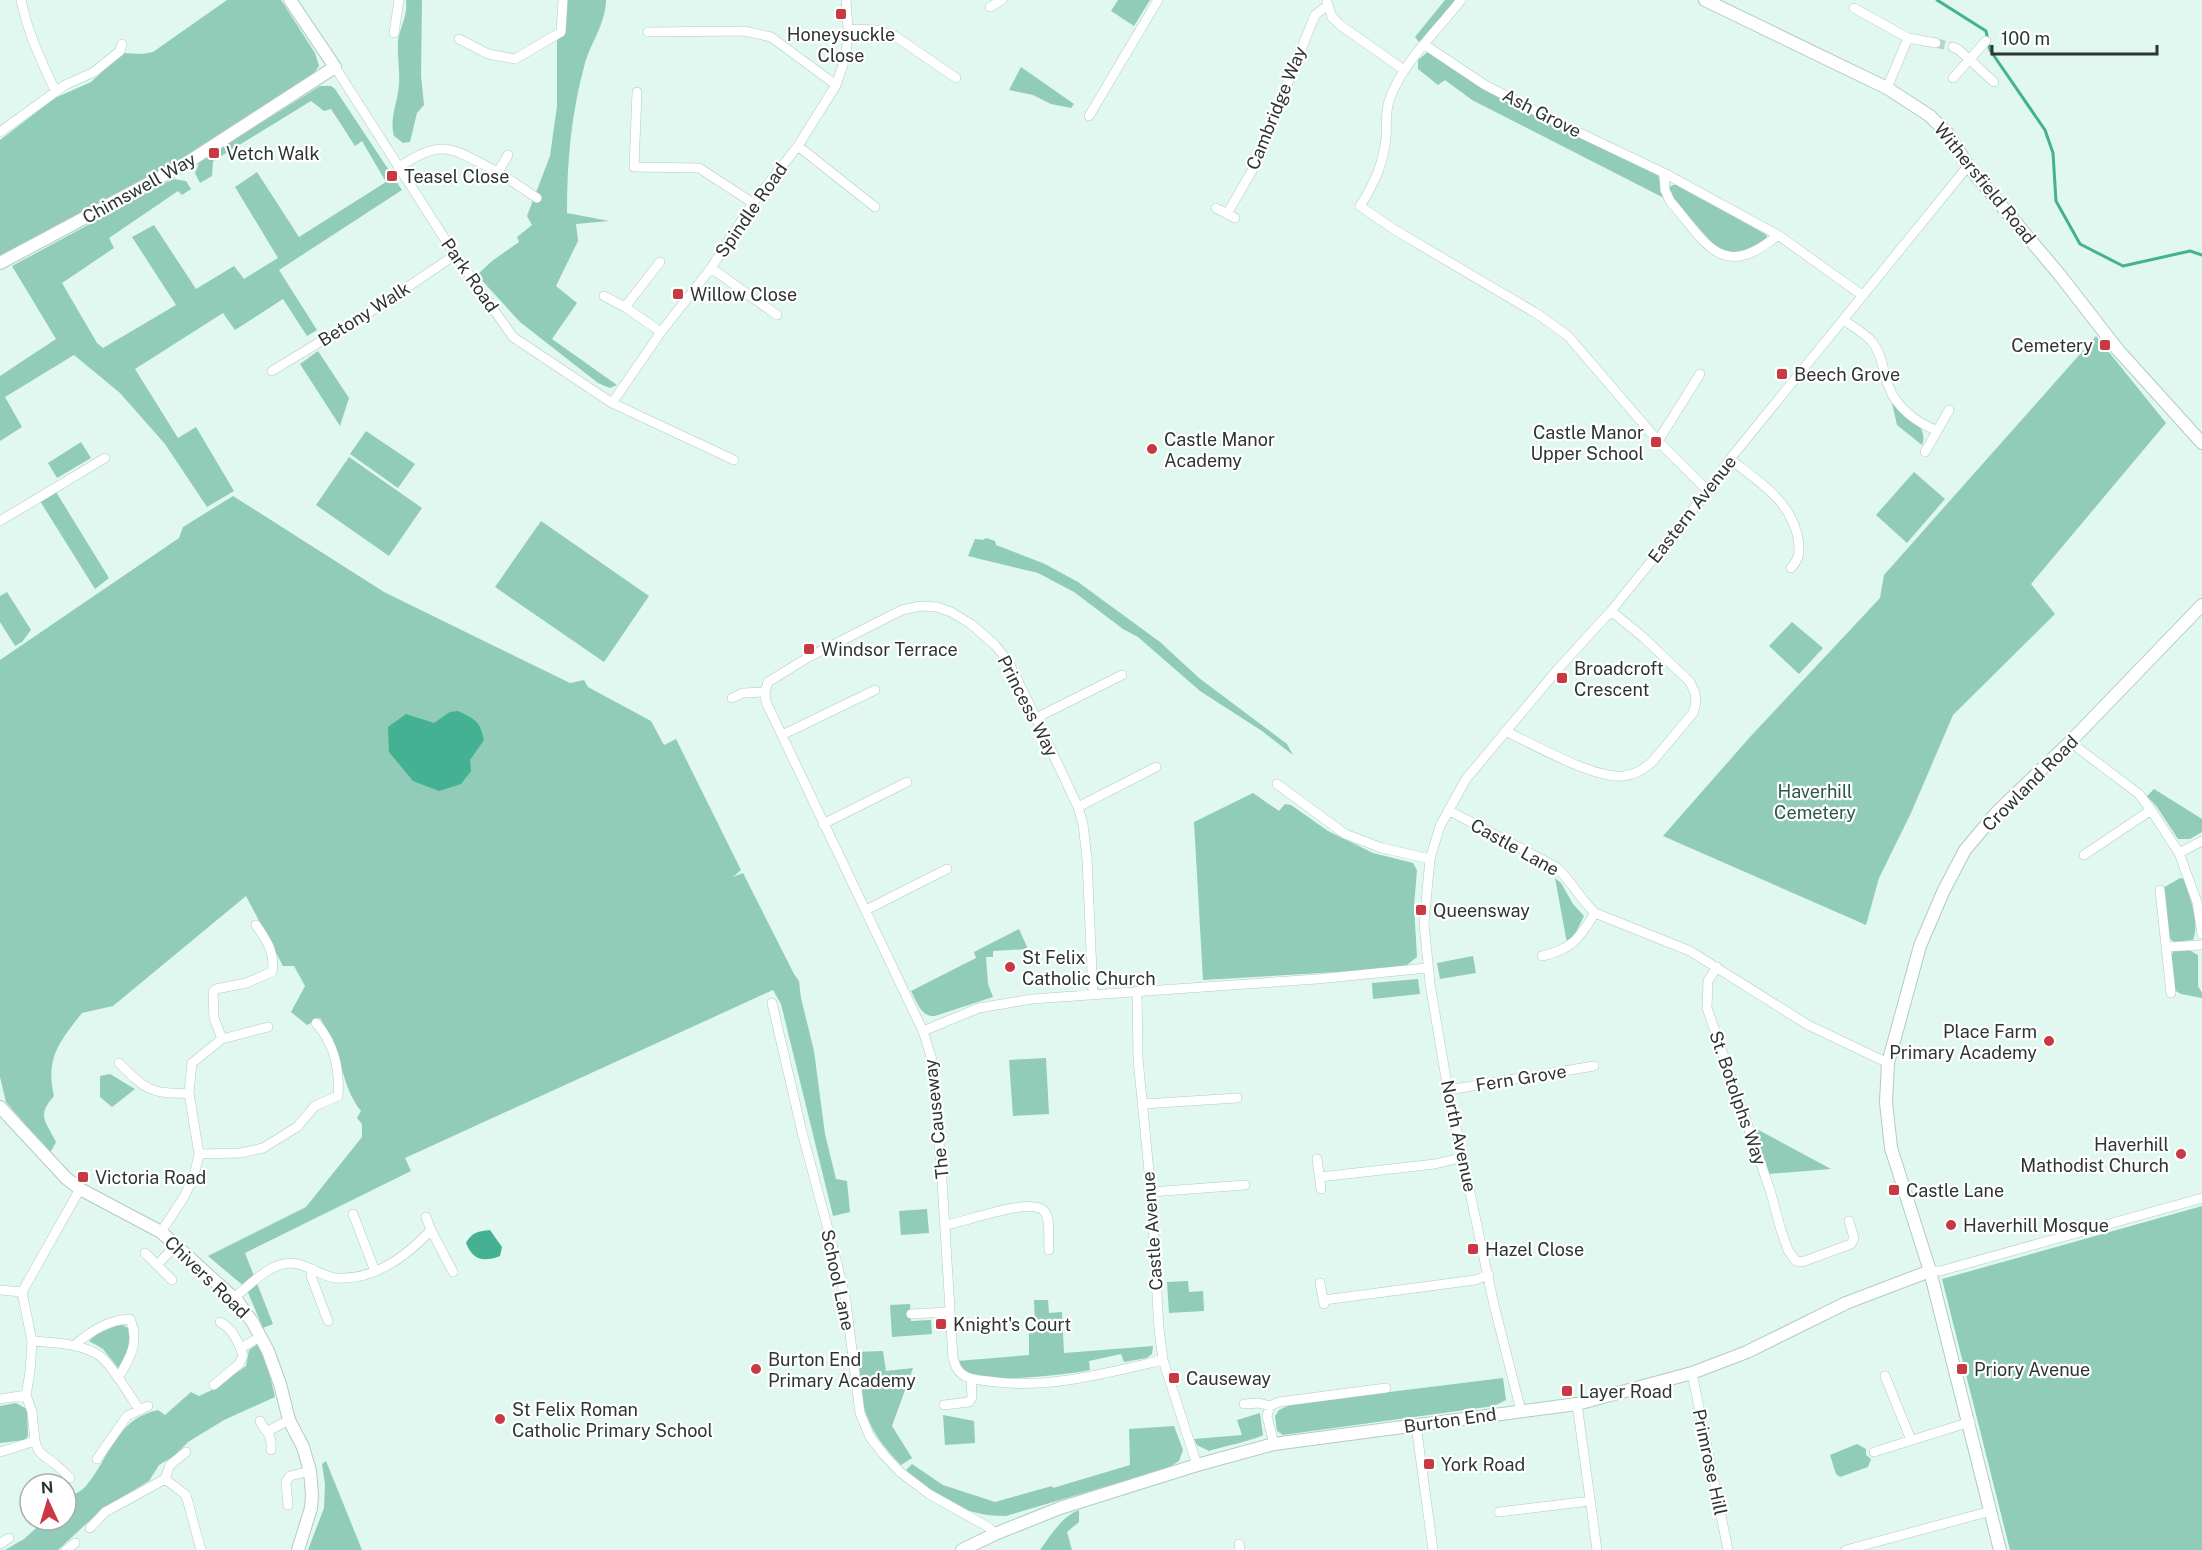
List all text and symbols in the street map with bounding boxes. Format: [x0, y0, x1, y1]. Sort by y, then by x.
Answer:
marker: Honeysuckle Close [834, 7, 848, 21]
scale bar [1992, 18, 2157, 56]
place label: Honeysuckle Close [787, 24, 895, 66]
text: 100 m [2001, 28, 2050, 49]
street label: Cambridge Way [1242, 43, 1310, 173]
street label: Ash Grove [1499, 84, 1585, 142]
street label: Withersfield Road [1930, 118, 2040, 248]
place label: Vetch Walk [226, 143, 320, 164]
marker: Vetch Walk [207, 146, 221, 160]
street label: Chimswell Way [79, 148, 200, 228]
street label: Spindle Road [711, 159, 791, 261]
place label: Teasel Close [404, 166, 509, 187]
marker: Teasel Close [385, 169, 399, 183]
street label: Park Road [437, 234, 503, 316]
street label: Betony Walk [314, 277, 414, 351]
place label: Willow Close [690, 284, 797, 305]
marker: Willow Close [671, 287, 685, 301]
place label: Cemetery [2011, 335, 2093, 356]
marker: Cemetery [2098, 338, 2112, 352]
place label: Beech Grove [1794, 364, 1900, 385]
marker: Beech Grove [1775, 367, 1789, 381]
place label: Castle Manor Upper School [1530, 422, 1644, 464]
place label: Castle Manor Academy [1164, 429, 1275, 471]
marker: Castle Manor Upper School [1649, 435, 1663, 449]
marker: Castle Manor Academy [1145, 442, 1159, 456]
street label: Eastern Avenue [1644, 451, 1740, 567]
place label: Windsor Terrace [821, 639, 958, 660]
marker: Windsor Terrace [802, 642, 816, 656]
street label: Princess Way [993, 652, 1063, 761]
place label: Broadcroft Crescent [1574, 658, 1664, 700]
marker: Broadcroft Crescent [1555, 671, 1569, 685]
street label: Crowland Road [1978, 731, 2082, 835]
park label: Haverhill Cemetery [1774, 781, 1856, 823]
street label: Castle Lane [1467, 814, 1563, 880]
place label: Queensway [1433, 900, 1530, 921]
marker: Queensway [1414, 903, 1428, 917]
place label: St Felix Catholic Church [1022, 947, 1156, 989]
marker: St Felix Catholic Church [1003, 960, 1017, 974]
place label: Place Farm Primary Academy [1889, 1021, 2037, 1063]
street label: St. Botolphs Way [1705, 1028, 1771, 1168]
marker: Place Farm Primary Academy [2042, 1034, 2056, 1048]
street label: The Causeway [919, 1058, 953, 1180]
street label: Fern Grove [1474, 1060, 1568, 1096]
street label: North Avenue [1437, 1078, 1481, 1194]
place label: Haverhill Mathodist Church [2020, 1134, 2169, 1176]
marker: Haverhill Mathodist Church [2174, 1147, 2188, 1161]
place label: Victoria Road [95, 1167, 206, 1188]
marker: Victoria Road [76, 1170, 90, 1184]
street label: Castle Avenue [1137, 1171, 1167, 1291]
place label: Castle Lane [1906, 1180, 2004, 1201]
marker: Castle Lane [1887, 1183, 1901, 1197]
place label: Haverhill Mosque [1963, 1215, 2109, 1236]
marker: Haverhill Mosque [1944, 1218, 1958, 1232]
street label: School Lane [817, 1227, 859, 1333]
street label: Chivers Road [160, 1231, 254, 1323]
place label: Hazel Close [1485, 1239, 1584, 1260]
marker: Hazel Close [1466, 1242, 1480, 1256]
place label: Knight's Court [953, 1314, 1071, 1335]
marker: Knight's Court [934, 1317, 948, 1331]
place label: Burton End Primary Academy [768, 1349, 916, 1391]
place label: Priory Avenue [1974, 1359, 2090, 1380]
marker: Burton End Primary Academy [749, 1362, 763, 1376]
marker: Priory Avenue [1955, 1362, 1969, 1376]
place label: Causeway [1186, 1368, 1271, 1389]
marker: Causeway [1167, 1371, 1181, 1385]
place label: Layer Road [1579, 1381, 1672, 1402]
marker: Layer Road [1560, 1384, 1574, 1398]
place label: St Felix Roman Catholic Primary School [512, 1399, 713, 1441]
street label: Burton End [1402, 1403, 1498, 1437]
street label: Primrose Hill [1688, 1407, 1732, 1517]
marker: St Felix Roman Catholic Primary School [493, 1412, 507, 1426]
place label: York Road [1441, 1454, 1525, 1475]
marker: York Road [1422, 1457, 1436, 1471]
north arrow [18, 1472, 78, 1532]
text: N [40, 1478, 54, 1497]

